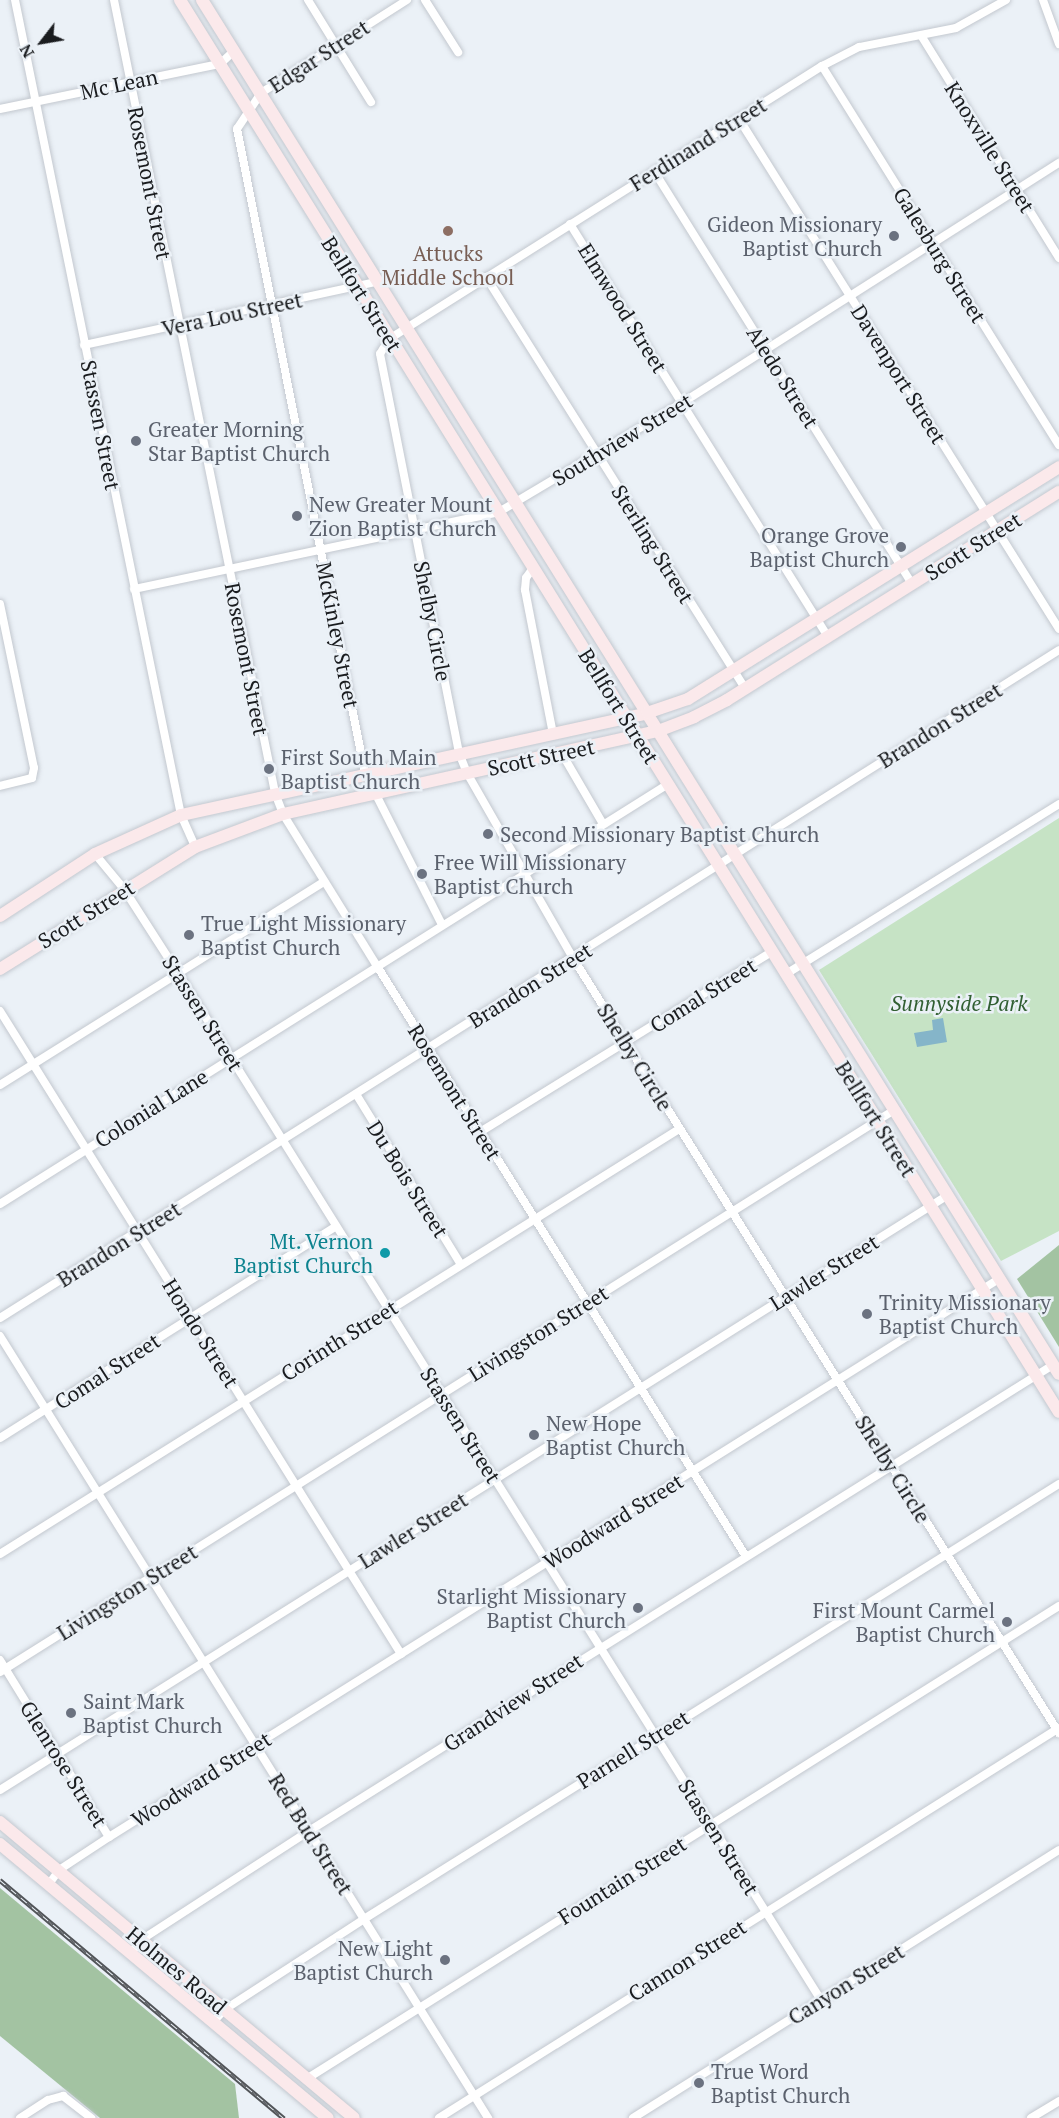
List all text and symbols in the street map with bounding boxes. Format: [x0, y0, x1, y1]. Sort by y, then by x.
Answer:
north arrow [12, 12, 72, 72]
street label: Edgar Street [264, 14, 374, 98]
text: N [14, 40, 39, 62]
street label: Mc Lean [78, 64, 160, 104]
street label: Knoxville Street [940, 77, 1040, 217]
street label: Ferdinand Street [625, 92, 771, 196]
street label: Rosemont Street [123, 104, 177, 262]
street label: Galesburg Street [888, 183, 992, 327]
place label: Gideon Missionary Baptist Church [707, 211, 882, 261]
marker: Attucks Middle School [441, 224, 455, 238]
marker: Gideon Missionary Baptist Church [887, 229, 901, 243]
street label: Bellfort Street [316, 232, 408, 356]
street label: Elmwood Street [573, 239, 673, 377]
place label: Attucks Middle School [382, 240, 514, 290]
street label: Vera Lou Street [159, 287, 305, 341]
street label: Davenport Street [846, 300, 952, 448]
street label: Aledo Street [742, 321, 824, 433]
street label: Stassen Street [76, 358, 126, 492]
street label: Southview Street [547, 387, 697, 491]
place label: Greater Morning Star Baptist Church [148, 416, 330, 466]
marker: Greater Morning Star Baptist Church [129, 434, 143, 448]
street label: Sterling Street [607, 480, 699, 608]
place label: New Greater Mount Zion Baptist Church [309, 491, 497, 541]
street label: Scott Street [920, 507, 1026, 585]
marker: New Greater Mount Zion Baptist Church [290, 509, 304, 523]
place label: Orange Grove Baptist Church [750, 522, 889, 572]
marker: Orange Grove Baptist Church [894, 540, 908, 554]
street label: Shelby Circle [409, 559, 457, 683]
street label: McKinley Street [311, 560, 365, 710]
street label: Rosemont Street [220, 580, 274, 738]
street label: Bellfort Street [573, 644, 665, 768]
street label: Brandon Street [874, 677, 1006, 773]
street label: Scott Street [485, 733, 597, 781]
place label: First South Main Baptist Church [281, 744, 437, 794]
marker: First South Main Baptist Church [262, 762, 276, 776]
place label: Second Missionary Baptist Church [500, 821, 819, 847]
marker: Second Missionary Baptist Church [481, 827, 495, 841]
place label: Free Will Missionary Baptist Church [434, 849, 626, 899]
marker: Free Will Missionary Baptist Church [415, 867, 429, 881]
street label: Scott Street [33, 875, 139, 953]
place label: True Light Missionary Baptist Church [201, 910, 406, 960]
marker: True Light Missionary Baptist Church [182, 928, 196, 942]
street label: Brandon Street [464, 937, 596, 1033]
street label: Stassen Street [157, 950, 249, 1076]
street label: Comal Street [645, 952, 761, 1038]
park label: Sunnyside Park [890, 990, 1028, 1016]
street label: Shelby Circle [592, 999, 678, 1115]
street label: Rosemont Street [403, 1019, 507, 1165]
street label: Bellfort Street [830, 1057, 922, 1181]
street label: Colonial Lane [90, 1063, 212, 1153]
street label: Du Bois Street [362, 1116, 454, 1242]
street label: Brandon Street [53, 1196, 185, 1292]
place label: Mt. Vernon Baptist Church [234, 1228, 373, 1278]
street label: Lawler Street [765, 1229, 883, 1315]
marker: Mt. Vernon Baptist Church [378, 1246, 392, 1260]
street label: Hondo Street [158, 1274, 244, 1392]
street label: Livingston Street [463, 1280, 613, 1386]
place label: Trinity Missionary Baptist Church [879, 1289, 1051, 1339]
street label: Corinth Street [276, 1294, 402, 1386]
marker: Trinity Missionary Baptist Church [860, 1307, 874, 1321]
street label: Comal Street [49, 1328, 165, 1414]
street label: Stassen Street [415, 1362, 507, 1488]
place label: New Hope Baptist Church [546, 1410, 685, 1460]
street label: Shelby Circle [850, 1411, 936, 1527]
marker: New Hope Baptist Church [527, 1428, 541, 1442]
street label: Woodward Street [539, 1468, 687, 1574]
street label: Lawler Street [354, 1487, 472, 1573]
street label: Livingston Street [52, 1539, 202, 1645]
place label: Starlight Missionary Baptist Church [437, 1583, 626, 1633]
place label: First Mount Carmel Baptist Church [813, 1597, 995, 1647]
marker: Starlight Missionary Baptist Church [631, 1601, 645, 1615]
marker: First Mount Carmel Baptist Church [1000, 1615, 1014, 1629]
street label: Grandview Street [439, 1648, 587, 1756]
place label: Saint Mark Baptist Church [83, 1688, 222, 1738]
street label: Glenrose Street [15, 1696, 113, 1832]
street label: Parnell Street [572, 1704, 694, 1794]
marker: Saint Mark Baptist Church [64, 1706, 78, 1720]
street label: Woodward Street [127, 1726, 275, 1832]
street label: Red Bud Street [264, 1769, 358, 1899]
street label: Stassen Street [673, 1774, 765, 1900]
street label: Fountain Street [553, 1831, 691, 1929]
street label: Cannon Street [623, 1914, 751, 2006]
street label: Holmes Road [122, 1921, 232, 2019]
place label: New Light Baptist Church [294, 1935, 433, 1985]
street label: Canyon Street [783, 1938, 909, 2030]
marker: New Light Baptist Church [438, 1953, 452, 1967]
place label: True Word Baptist Church [711, 2058, 850, 2108]
marker: True Word Baptist Church [692, 2076, 706, 2090]

